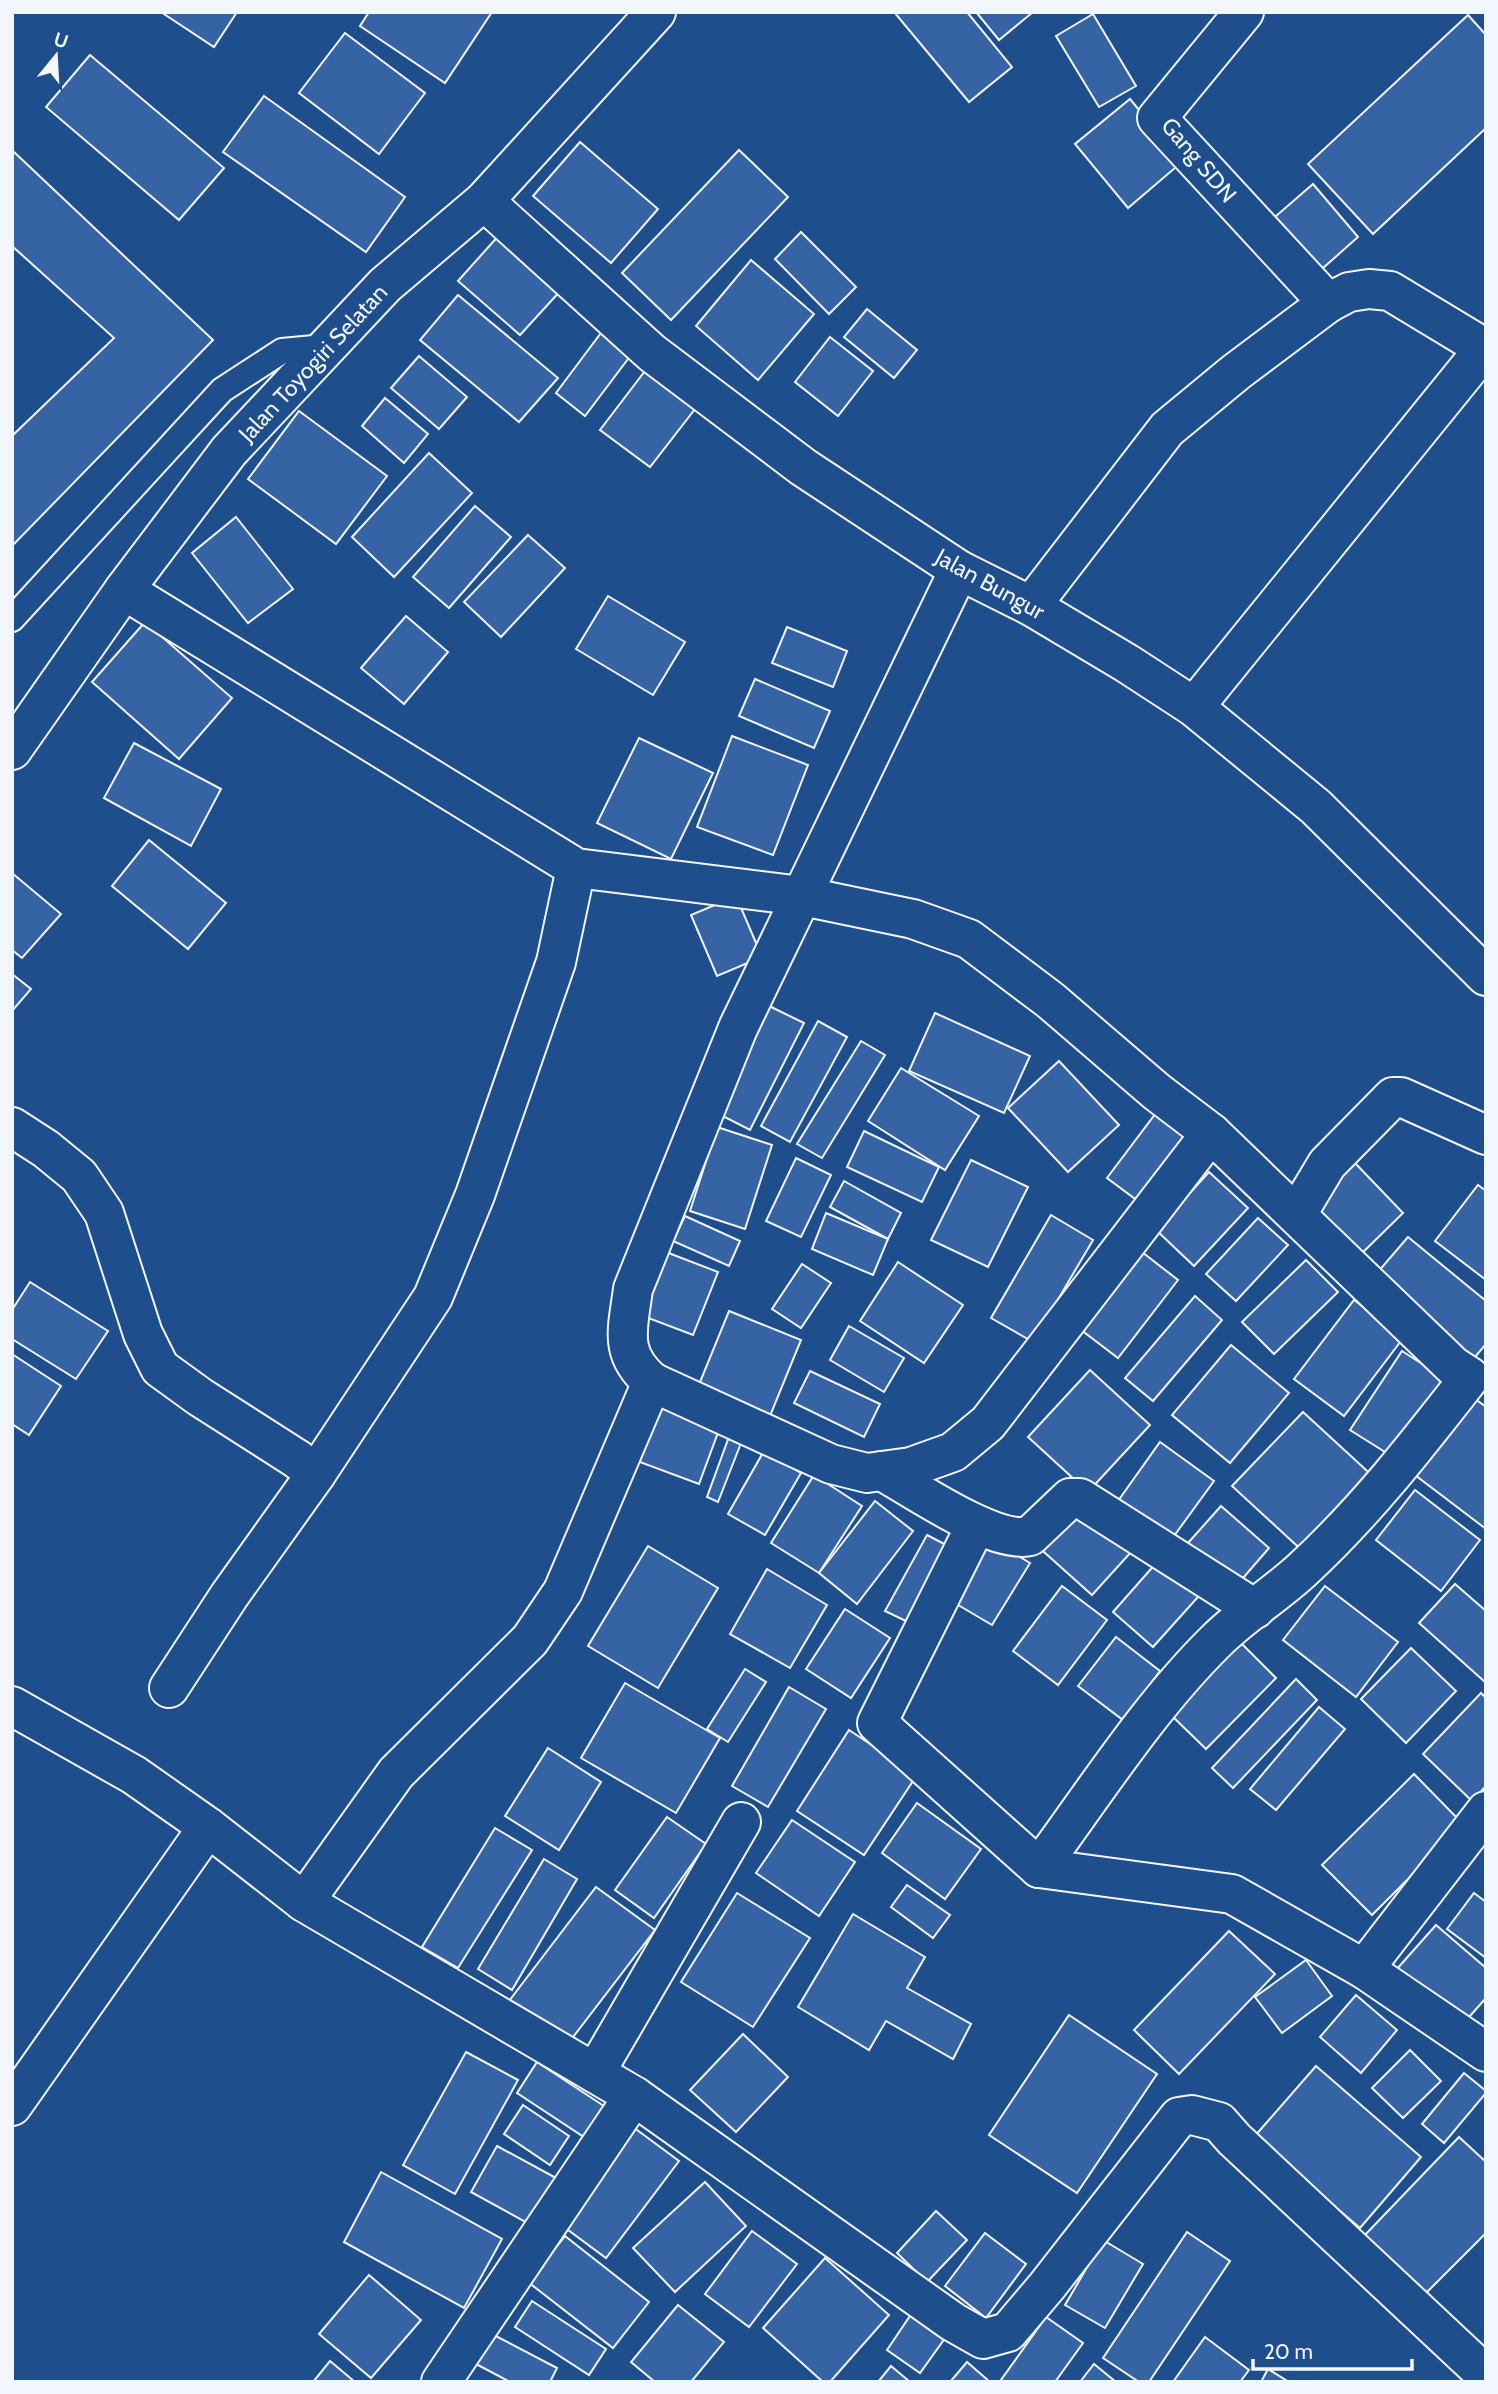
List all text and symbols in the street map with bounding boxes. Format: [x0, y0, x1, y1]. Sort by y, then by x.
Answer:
north arrow [21, 21, 91, 91]
text: U [51, 27, 71, 53]
street label: Gang SDN [1155, 112, 1243, 208]
street label: Jalan Toyogiri Selatan [232, 278, 393, 448]
street label: Jalan Bungur [930, 542, 1050, 626]
scale bar [1253, 2328, 1412, 2372]
text: 20 m [1264, 2339, 1313, 2364]

